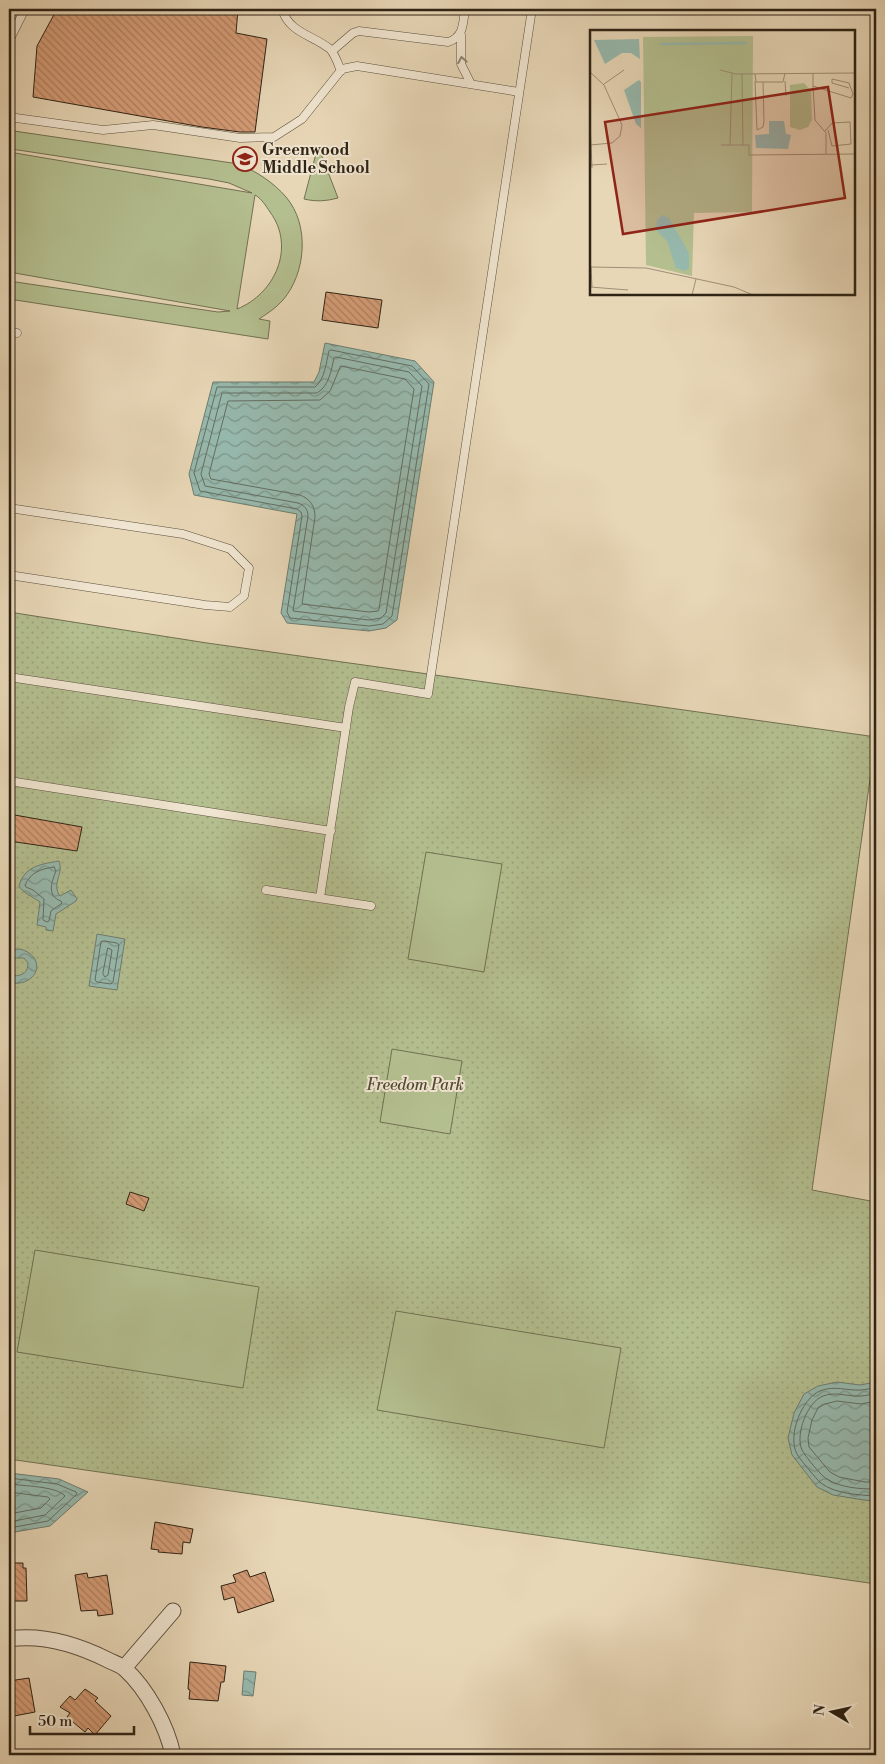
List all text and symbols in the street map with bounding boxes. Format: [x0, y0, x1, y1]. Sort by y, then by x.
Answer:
inset map [590, 30, 855, 295]
one-way arrow [457, 56, 467, 65]
place label: Greenwood Middle School [262, 140, 371, 178]
school or university icon: Greenwood Middle School [232, 146, 258, 172]
park label: Freedom Park [366, 1075, 464, 1095]
north arrow [808, 1686, 858, 1736]
text: N [810, 1703, 830, 1717]
scale bar [30, 1704, 134, 1736]
text: 50 m [38, 1712, 72, 1731]

